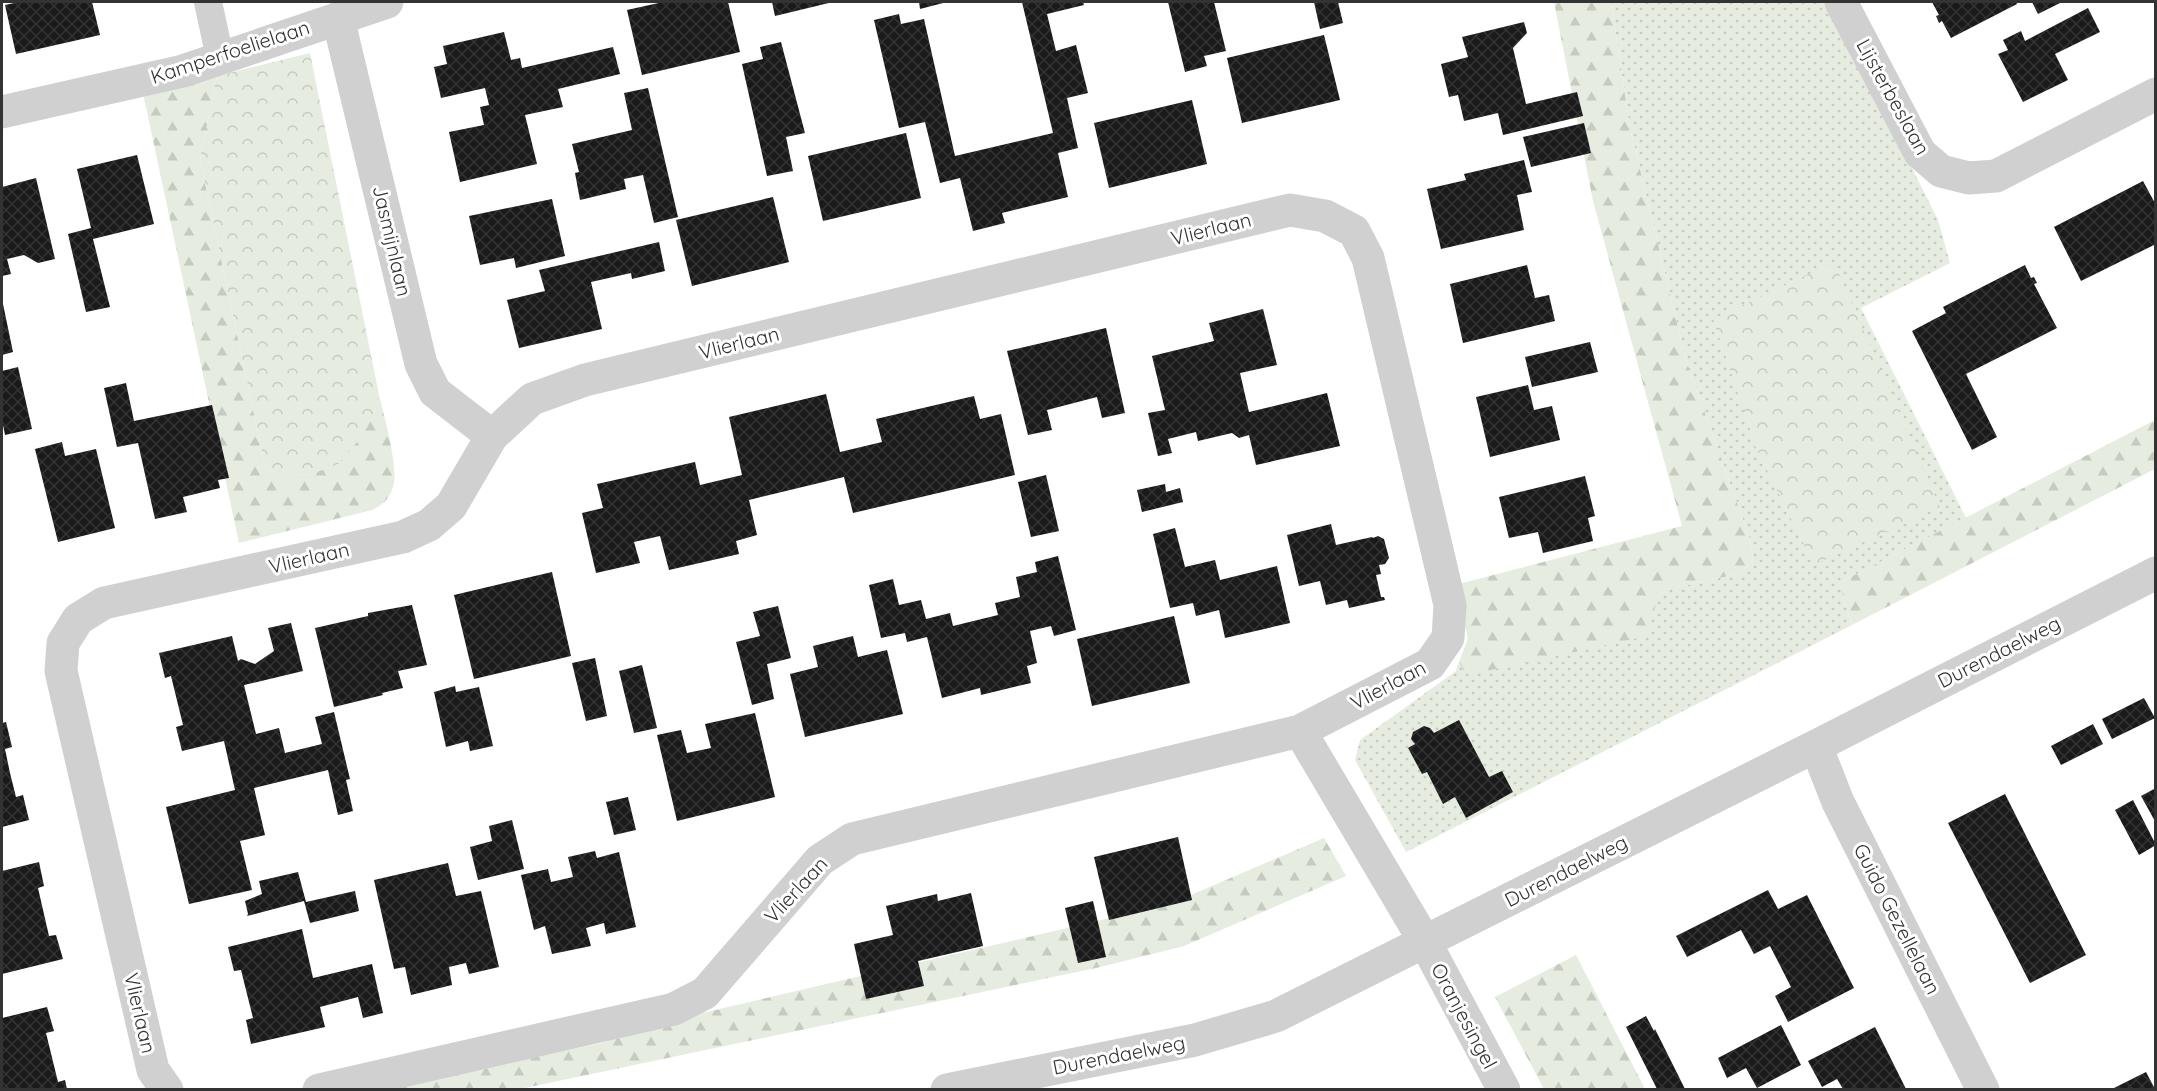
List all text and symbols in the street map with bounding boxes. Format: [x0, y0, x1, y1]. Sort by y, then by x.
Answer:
street label: Kamperfoelielaan [147, 14, 312, 89]
street label: Lijsterbeslaan [1851, 34, 1936, 159]
street label: Jasmijnlaan [368, 183, 417, 299]
street label: Vlierlaan [1168, 206, 1254, 251]
street label: Vlierlaan [696, 320, 782, 365]
street label: Vlierlaan [266, 536, 352, 579]
street label: Durendaelweg [1933, 610, 2064, 693]
street label: Vlierlaan [1346, 654, 1430, 715]
street label: Durendaelweg [1500, 829, 1631, 912]
street label: Guido Gezellelaan [1849, 839, 1946, 998]
street label: Vlierlaan [759, 851, 833, 928]
street label: Oranjesingel [1426, 959, 1503, 1073]
street label: Vlierlaan [119, 970, 162, 1056]
street label: Durendaelweg [1051, 1029, 1187, 1080]

